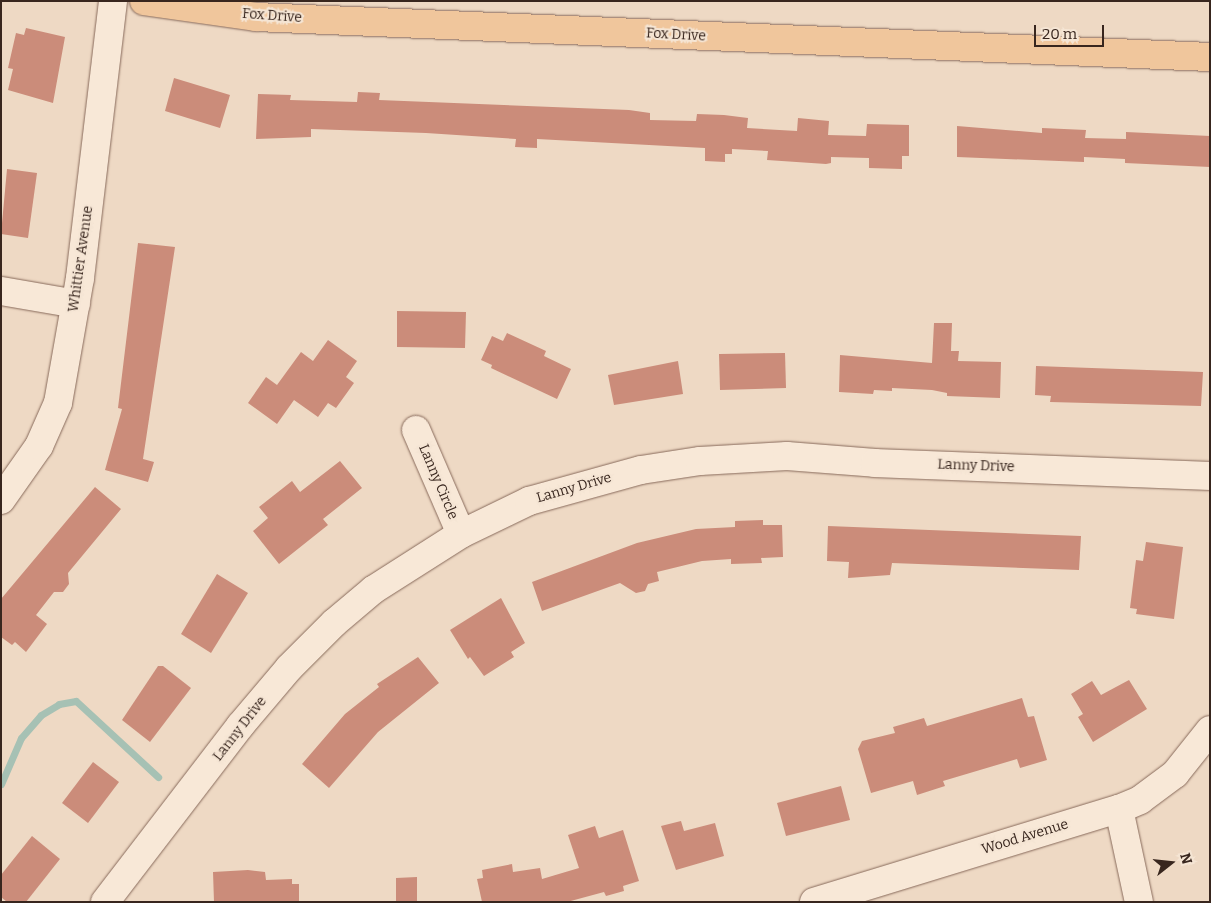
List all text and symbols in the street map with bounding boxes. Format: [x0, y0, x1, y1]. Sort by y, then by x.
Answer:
street label: Fox Drive [242, 6, 302, 26]
scale bar [1036, 15, 1106, 47]
street label: Fox Drive [646, 25, 706, 45]
text: 20 m [1042, 25, 1077, 43]
street label: Whittier Avenue [65, 205, 97, 313]
street label: Lanny Circle [415, 442, 461, 522]
street label: Lanny Drive [937, 456, 1015, 476]
street label: Lanny Drive [535, 469, 613, 507]
street label: Lanny Drive [210, 693, 270, 765]
street label: Wood Avenue [980, 816, 1070, 858]
north arrow [1146, 838, 1196, 888]
text: N [1176, 851, 1196, 866]

